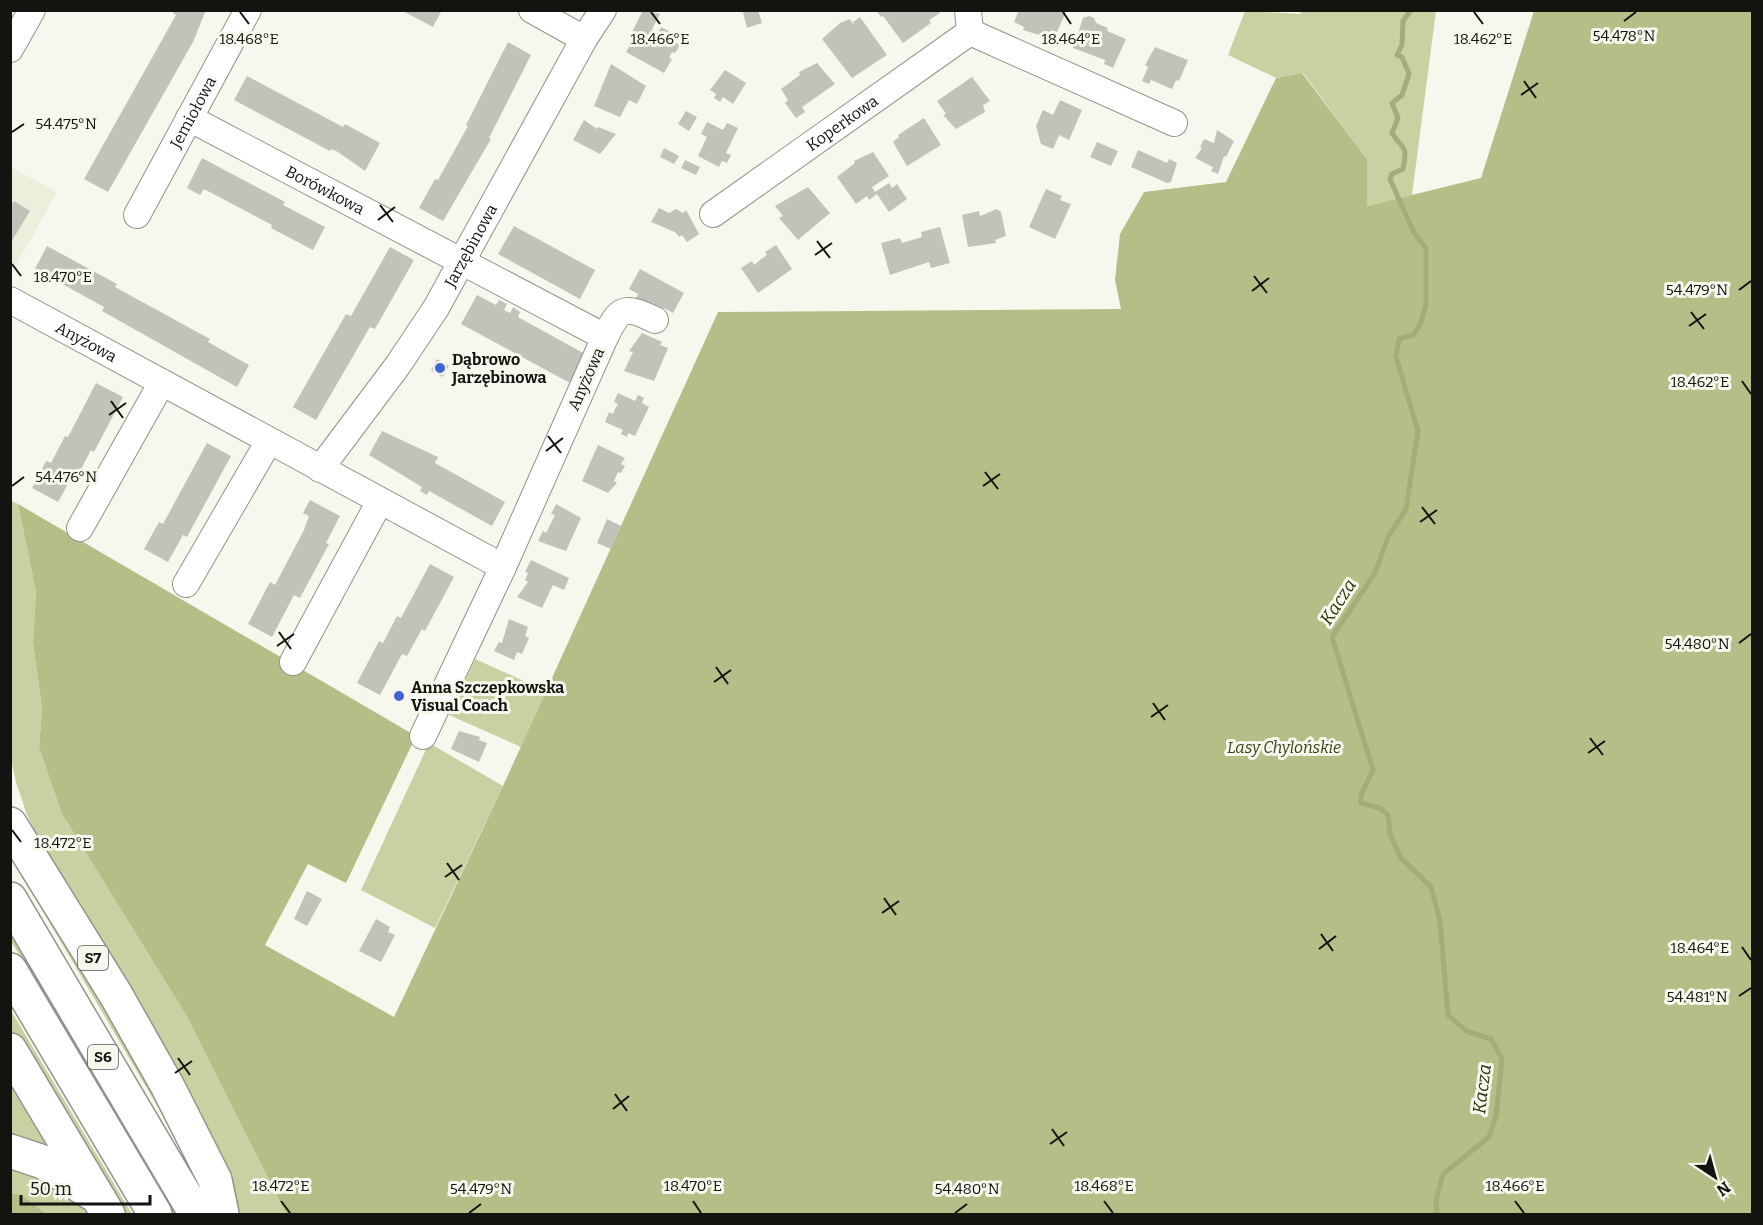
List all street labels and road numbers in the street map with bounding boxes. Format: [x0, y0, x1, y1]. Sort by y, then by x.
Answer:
street label: Jemiołowa [165, 73, 220, 152]
street label: Koperkowa [802, 91, 882, 155]
street label: Borówkowa [283, 161, 368, 218]
street label: Jarzębinowa [440, 200, 501, 291]
street label: Anyżowa [53, 317, 121, 366]
street label: Anyżowa [564, 344, 608, 413]
road number: S7 [78, 946, 108, 970]
road number: S6 [88, 1045, 118, 1069]

